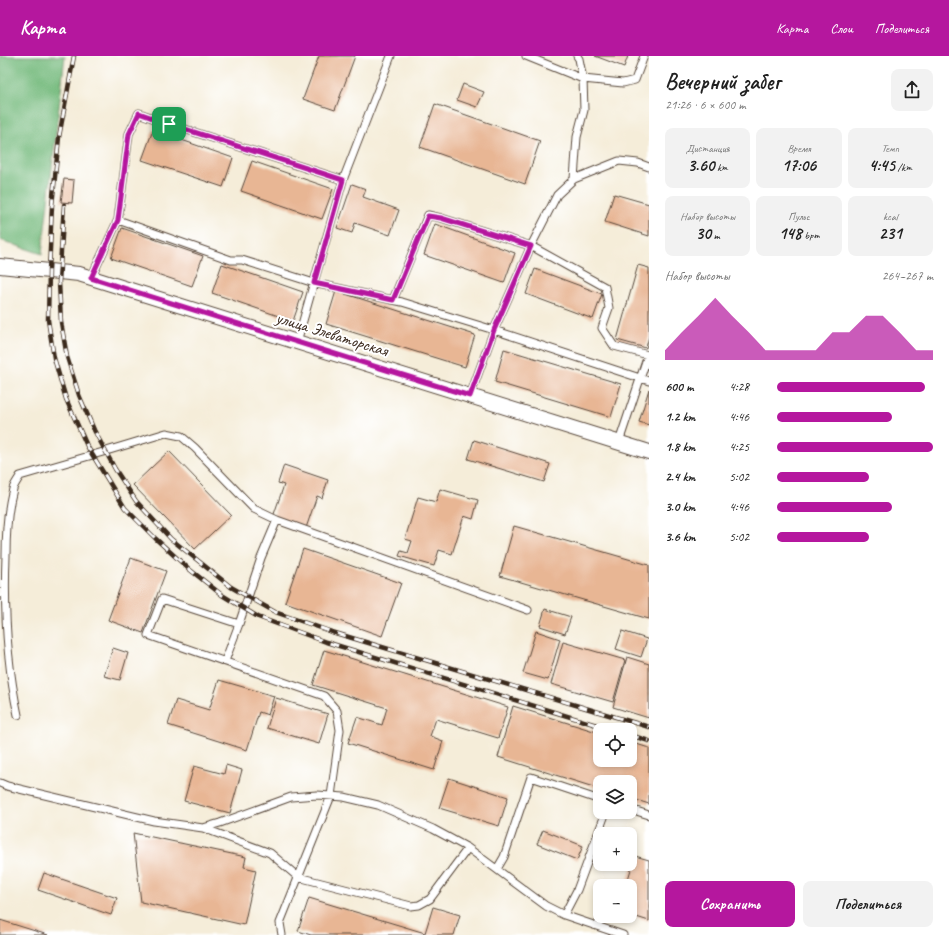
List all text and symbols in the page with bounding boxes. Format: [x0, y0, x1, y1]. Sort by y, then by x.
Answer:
text: Карта [20, 16, 65, 40]
text: Карта [776, 20, 808, 37]
text: Слои [830, 20, 853, 37]
text: Поделиться [875, 20, 929, 37]
text: Вечерний забег [665, 68, 780, 96]
button: share [891, 69, 933, 111]
text: 21:26 · 6 × 600 m [665, 97, 746, 113]
pin [152, 107, 186, 141]
icon: arrive [158, 113, 180, 135]
text: Дистанция [686, 141, 730, 155]
text: Время [787, 141, 811, 155]
text: Темп [881, 141, 899, 155]
text: 3.60 [688, 155, 714, 176]
text: 17:06 [782, 155, 816, 176]
text: 4:45 [869, 155, 895, 176]
text: km [714, 160, 728, 174]
text: /km [895, 160, 912, 174]
text: Набор высоты [680, 209, 735, 223]
text: Пульс [788, 209, 810, 223]
text: kcal [883, 209, 898, 223]
text: 30 [696, 223, 711, 244]
text: 148 [779, 223, 802, 244]
text: 231 [879, 223, 902, 244]
text: m [711, 228, 720, 242]
text: bpm [802, 228, 819, 242]
text: Набор высоты [665, 268, 730, 284]
text: 264–267 m [882, 268, 933, 284]
street label: улица Элеваторская [273, 307, 392, 361]
text: 600 m [665, 379, 693, 395]
text: 4:28 [729, 379, 749, 395]
text: 1.2 km [665, 409, 695, 425]
text: 4:46 [729, 409, 749, 425]
text: 1.8 km [665, 439, 695, 455]
text: 4:25 [729, 439, 749, 455]
text: 2.4 km [665, 469, 695, 485]
text: 5:02 [729, 469, 749, 485]
text: 3.0 km [665, 499, 695, 515]
text: 4:46 [729, 499, 749, 515]
text: 3.6 km [665, 529, 696, 545]
text: 5:02 [729, 529, 749, 545]
map controls [593, 723, 637, 923]
button: locate [593, 723, 637, 767]
button: layers [593, 775, 637, 819]
button: + [593, 827, 637, 871]
button: − [593, 879, 637, 923]
button: Сохранить [665, 881, 795, 927]
button: Поделиться [803, 881, 933, 927]

